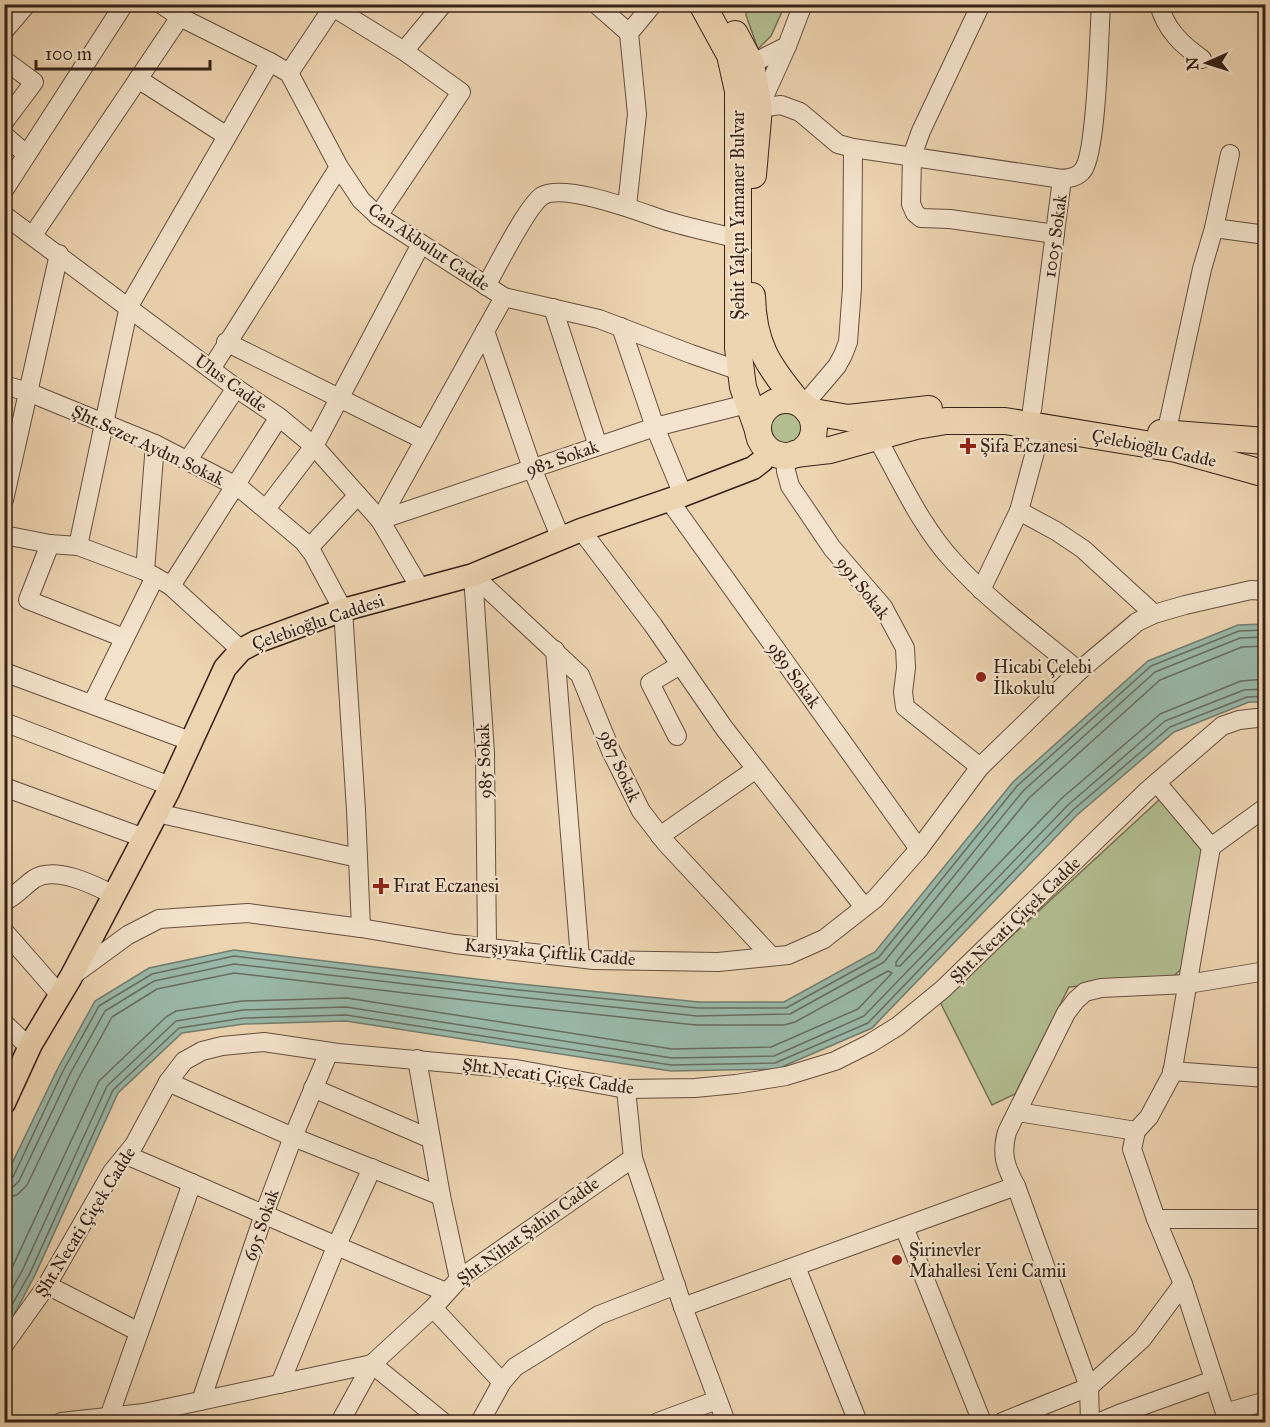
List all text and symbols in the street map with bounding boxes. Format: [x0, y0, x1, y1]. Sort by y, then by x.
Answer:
scale bar [36, 33, 210, 71]
north arrow [1177, 33, 1237, 93]
text: 100 m [45, 43, 92, 65]
text: N [1183, 56, 1202, 71]
street label: Şehit Yalçın Yamaner Bulvar [727, 110, 749, 320]
street label: 1005 Sokak [1038, 192, 1072, 279]
street label: Can Akbulut Cadde [364, 198, 494, 296]
street label: Ulus Cadde [190, 349, 272, 417]
street label: Şht.Sezer Aydın Sokak [68, 400, 228, 490]
street label: Çelebioğlu Cadde [1089, 424, 1218, 473]
street label: 982 Sokak [523, 435, 602, 481]
place label: Şifa Eczanesi [980, 435, 1078, 457]
marker: Şifa Eczanesi [961, 439, 975, 453]
street label: 991 Sokak [832, 552, 895, 624]
street label: Çelebioğlu Caddesi [249, 589, 387, 656]
street label: 989 Sokak [763, 638, 826, 713]
place label: Hicabi Çelebi İlkokulu [993, 656, 1092, 699]
marker: Hicabi Çelebi İlkokulu [974, 670, 988, 684]
street label: 985 Sokak [472, 722, 496, 799]
street label: 987 Sokak [594, 727, 646, 806]
street label: Şht.Necati Çiçek Cadde [945, 852, 1085, 988]
place label: Fırat Eczanesi [393, 875, 500, 897]
marker: Fırat Eczanesi [374, 879, 388, 893]
street label: Karşıyaka Çiftlik Cadde [464, 934, 636, 970]
street label: Şht.Necati Çiçek Cadde [461, 1053, 635, 1099]
street label: Şht.Necati Çiçek Cadde [30, 1143, 140, 1301]
street label: Şht.Nihat Şahin Cadde [453, 1172, 603, 1290]
street label: 695 Sokak [238, 1185, 284, 1264]
place label: Şirinevler Mahallesi Yeni Camii [909, 1239, 1067, 1282]
marker: Şirinevler Mahallesi Yeni Camii [890, 1253, 904, 1267]

